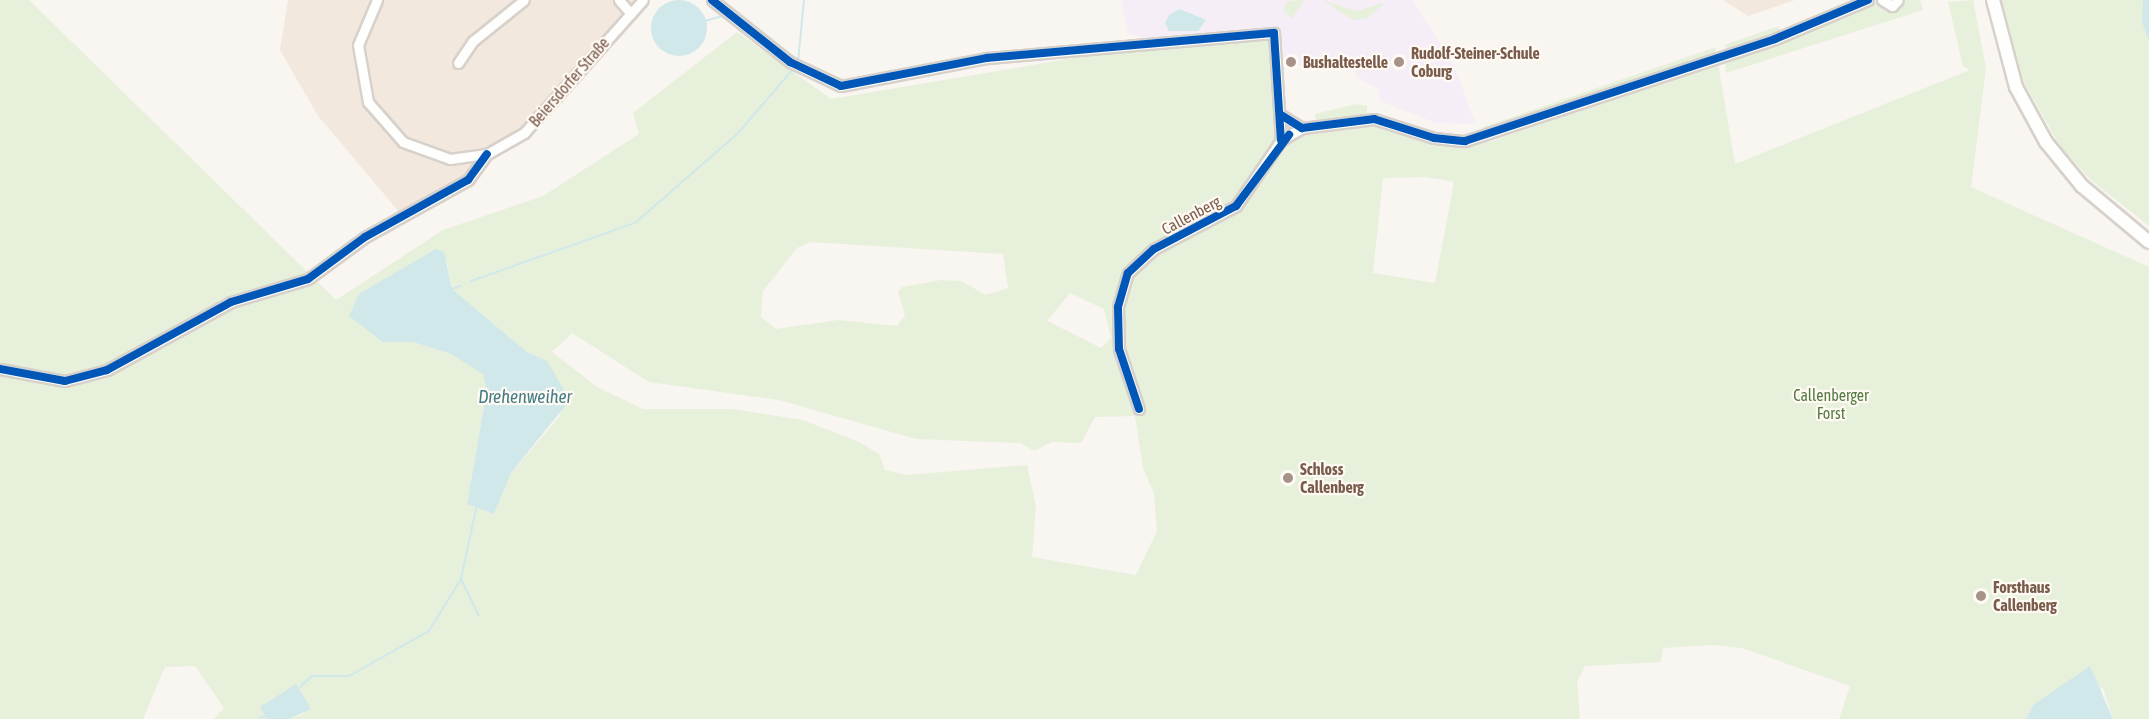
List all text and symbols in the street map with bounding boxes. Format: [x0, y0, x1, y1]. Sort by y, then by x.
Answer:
street label: Beiersdorfer Straße [525, 33, 613, 131]
place label: Rudolf-Steiner-Schule Coburg [1411, 43, 1540, 81]
place label: Bushaltestelle [1303, 52, 1388, 72]
marker: Bushaltestelle [1284, 55, 1298, 69]
marker: Rudolf-Steiner-Schule Coburg [1392, 55, 1406, 69]
street label: Callenberg [1158, 192, 1224, 238]
park label: Callenberger Forst [1793, 385, 1869, 423]
water label: Drehenweiher [478, 386, 572, 408]
place label: Schloss Callenberg [1300, 459, 1364, 497]
marker: Schloss Callenberg [1281, 471, 1295, 485]
place label: Forsthaus Callenberg [1993, 577, 2057, 615]
marker: Forsthaus Callenberg [1974, 589, 1988, 603]

